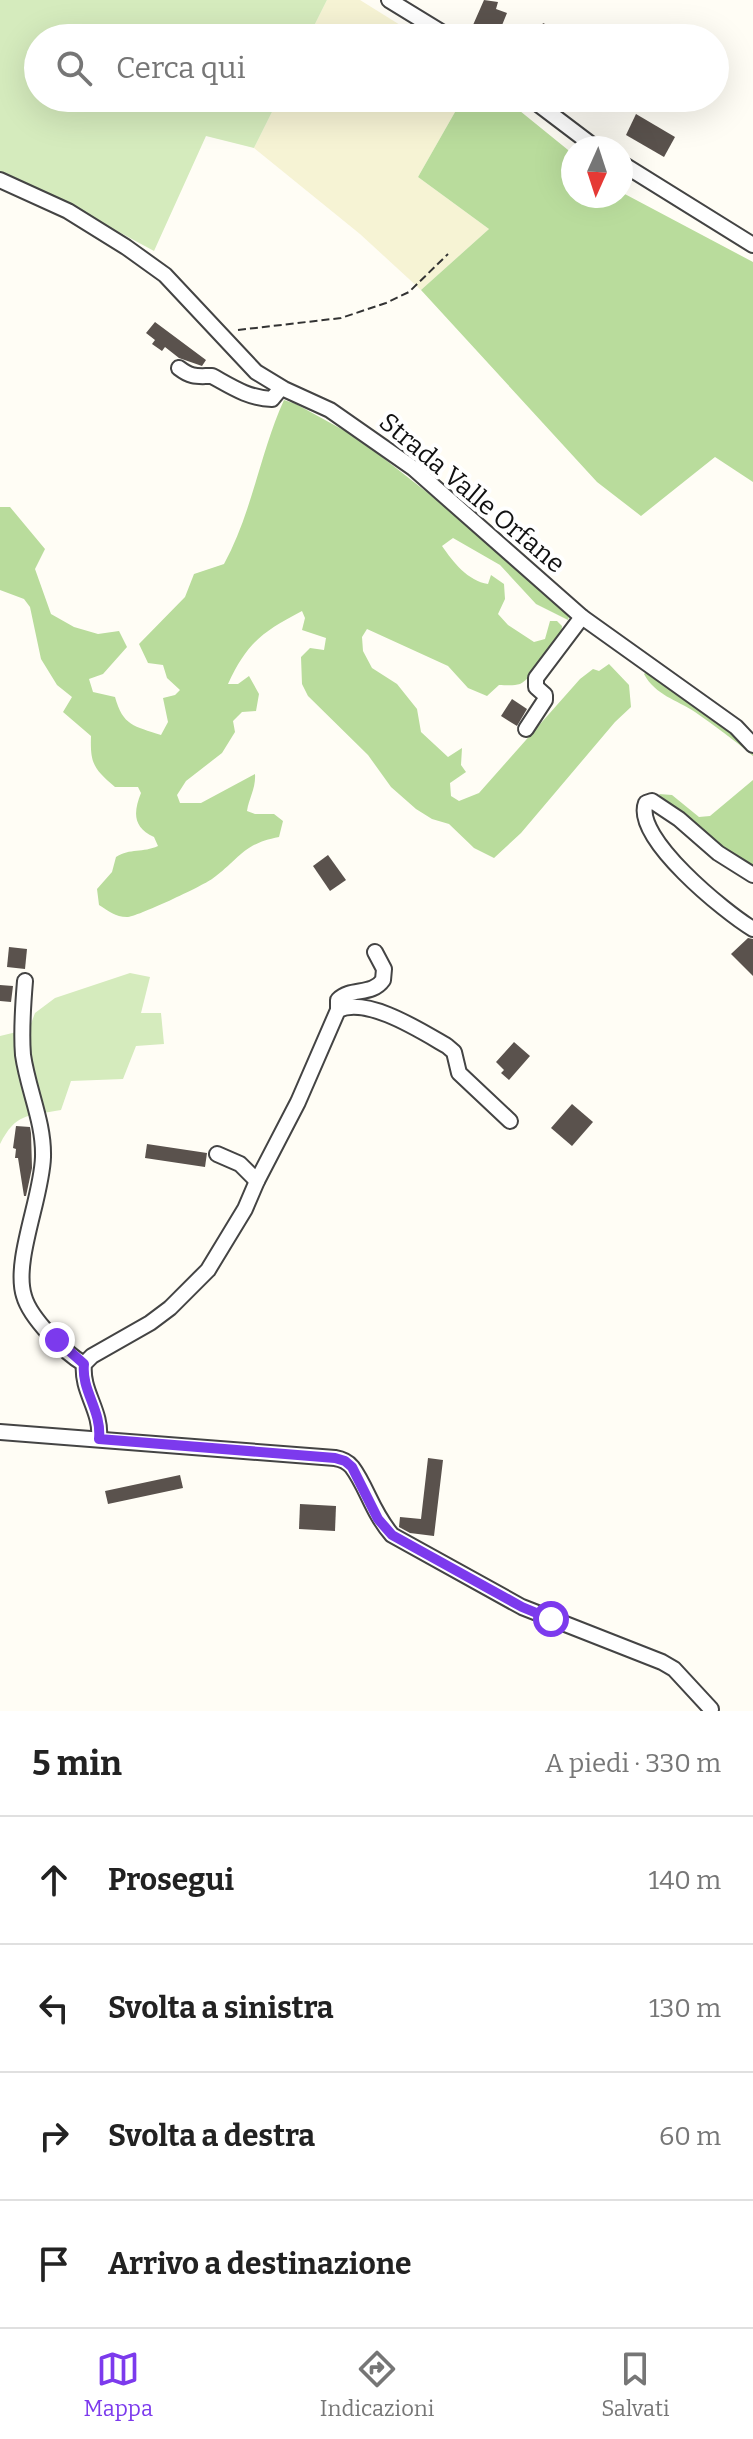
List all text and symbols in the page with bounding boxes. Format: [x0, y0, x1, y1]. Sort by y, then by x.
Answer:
search box [24, 24, 729, 112]
icon: search [52, 46, 96, 90]
text: Cerca qui [116, 50, 246, 86]
north arrow [561, 136, 633, 208]
street label: Strada Valle Orfane [373, 406, 571, 580]
route end [39, 1322, 75, 1358]
route start [533, 1601, 569, 1637]
text: 5 min [32, 1743, 122, 1784]
text: A piedi · 330 m [545, 1748, 721, 1779]
icon: ahead [32, 1858, 76, 1902]
text: Prosegui [108, 1862, 234, 1898]
text: 140 m [649, 1865, 721, 1896]
icon: left [32, 1986, 76, 2030]
text: Svolta a sinistra [108, 1990, 334, 2026]
text: 130 m [649, 1993, 721, 2024]
icon: right [32, 2114, 76, 2158]
text: Svolta a destra [108, 2118, 315, 2154]
text: 60 m [659, 2121, 721, 2152]
icon: arrive [32, 2242, 76, 2286]
text: Arrivo a destinazione [108, 2246, 411, 2282]
tab: Mappa [83, 2347, 153, 2422]
tab: Indicazioni [320, 2347, 434, 2422]
tab: Salvati [601, 2347, 670, 2422]

